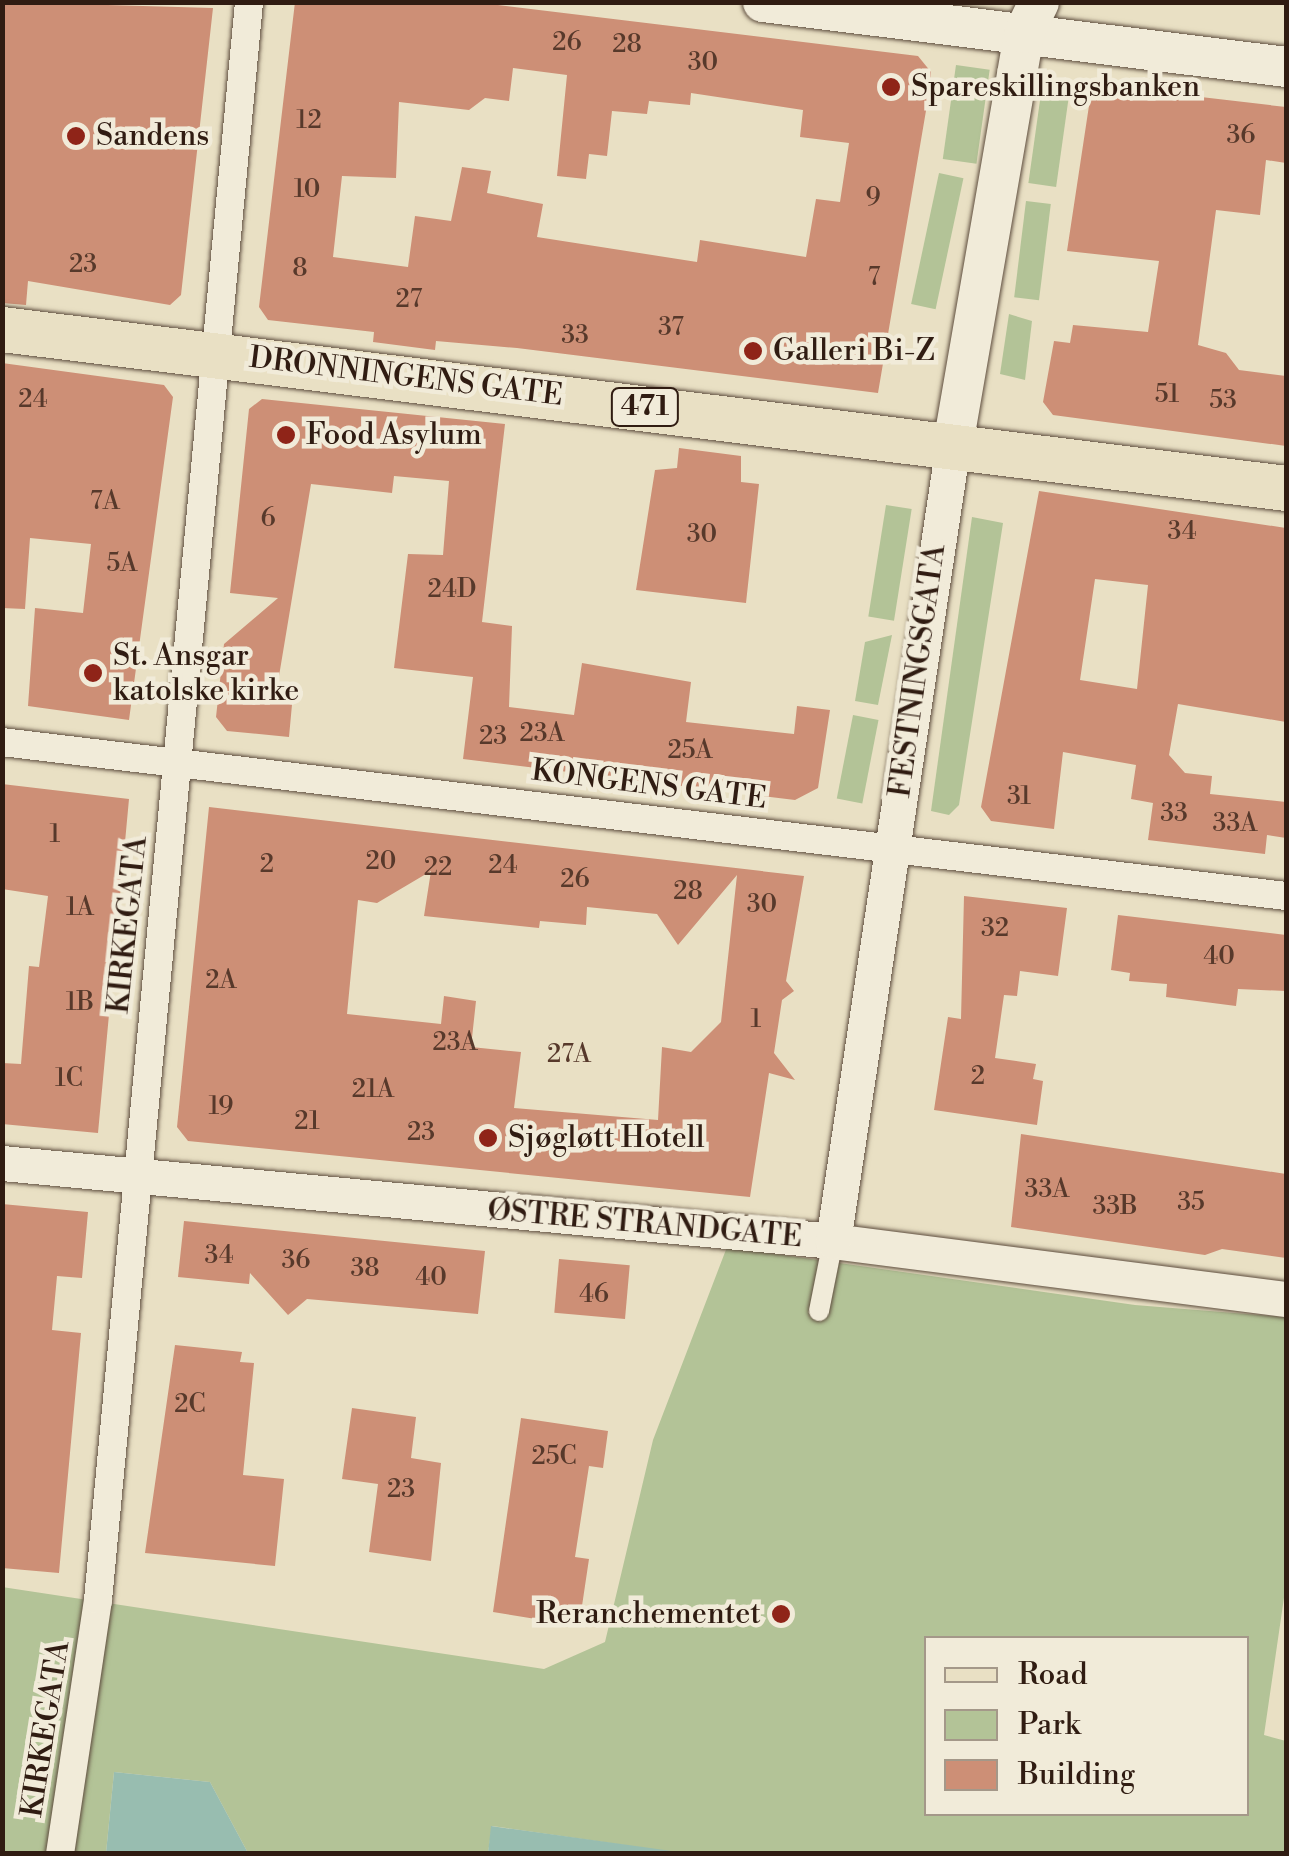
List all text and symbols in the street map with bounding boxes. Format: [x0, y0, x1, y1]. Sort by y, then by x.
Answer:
house number: 26 [552, 28, 582, 58]
house number: 28 [612, 30, 642, 60]
house number: 30 [688, 48, 718, 78]
place label: Spareskillingsbanken [911, 69, 1200, 105]
marker: Spareskillingsbanken [880, 76, 902, 98]
house number: 12 [296, 106, 322, 136]
place label: Sandens [96, 118, 209, 154]
house number: 36 [1227, 121, 1255, 151]
marker: Sandens [65, 125, 87, 147]
house number: 10 [294, 175, 320, 205]
house number: 9 [865, 183, 881, 213]
house number: 23 [69, 250, 97, 280]
house number: 8 [292, 254, 308, 284]
house number: 7 [868, 263, 880, 293]
house number: 27 [396, 285, 422, 315]
house number: 37 [658, 313, 684, 343]
house number: 33 [561, 321, 589, 351]
place label: Galleri Bi-Z [773, 333, 935, 369]
street label: DRONNINGENS GATE [247, 340, 565, 414]
marker: Galleri Bi-Z [742, 340, 764, 362]
house number: 51 [1155, 380, 1179, 410]
road number: 471 [610, 384, 680, 430]
house number: 24 [18, 385, 48, 415]
house number: 53 [1209, 386, 1237, 416]
place label: Food Asylum [306, 417, 482, 453]
marker: Food Asylum [275, 424, 297, 446]
house number: 7A [90, 487, 120, 517]
house number: 6 [260, 504, 276, 534]
house number: 34 [1167, 517, 1197, 547]
house number: 30 [687, 520, 717, 550]
street label: FESTNINGSGATA [882, 542, 954, 800]
house number: 5A [107, 549, 137, 579]
house number: 24D [428, 575, 476, 605]
place label: St. Ansgar katolske kirke [113, 638, 299, 708]
marker: St. Ansgar katolske kirke [82, 662, 104, 684]
house number: 23A [519, 719, 565, 749]
house number: 23 [479, 722, 507, 752]
house number: 25A [667, 736, 713, 766]
street label: KONGENS GATE [529, 753, 769, 817]
house number: 31 [1007, 782, 1031, 812]
house number: 33 [1160, 799, 1188, 829]
house number: 33A [1213, 809, 1257, 839]
house number: 1 [50, 820, 60, 850]
street label: KIRKEGATA [101, 834, 155, 1016]
house number: 20 [366, 847, 396, 877]
house number: 2 [260, 850, 274, 880]
house number: 24 [488, 851, 518, 881]
house number: 22 [424, 853, 452, 883]
house number: 26 [560, 865, 590, 895]
house number: 28 [673, 877, 703, 907]
house number: 30 [747, 890, 777, 920]
house number: 1A [66, 893, 94, 923]
house number: 32 [981, 914, 1009, 944]
house number: 40 [1203, 942, 1235, 972]
house number: 2A [205, 966, 237, 996]
house number: 1B [66, 988, 94, 1018]
house number: 1 [751, 1005, 761, 1035]
house number: 23A [432, 1028, 478, 1058]
house number: 27A [547, 1040, 591, 1070]
house number: 2 [971, 1062, 985, 1092]
house number: 1C [55, 1064, 83, 1094]
house number: 21A [352, 1075, 394, 1105]
house number: 19 [208, 1092, 234, 1122]
house number: 21 [294, 1107, 320, 1137]
house number: 23 [407, 1118, 435, 1148]
place label: Sjøgløtt Hotell [508, 1120, 705, 1156]
marker: Sjøgløtt Hotell [477, 1127, 499, 1149]
house number: 33A [1025, 1175, 1069, 1205]
house number: 35 [1177, 1188, 1205, 1218]
street label: ØSTRE STRANDGATE [486, 1192, 804, 1256]
house number: 33B [1092, 1192, 1138, 1222]
house number: 34 [204, 1241, 234, 1271]
house number: 36 [282, 1246, 310, 1276]
house number: 38 [350, 1254, 380, 1284]
house number: 40 [415, 1263, 447, 1293]
house number: 46 [579, 1280, 609, 1310]
house number: 2C [174, 1390, 206, 1420]
house number: 25C [531, 1442, 577, 1472]
house number: 23 [387, 1475, 415, 1505]
place label: Reranchementet [536, 1596, 761, 1632]
marker: Reranchementet [770, 1603, 792, 1625]
legend [924, 1636, 1249, 1816]
street label: KIRKEGATA [14, 1638, 78, 1820]
text: Road [1018, 1656, 1088, 1694]
text: Park [1018, 1706, 1080, 1744]
text: Building [1018, 1756, 1135, 1794]

